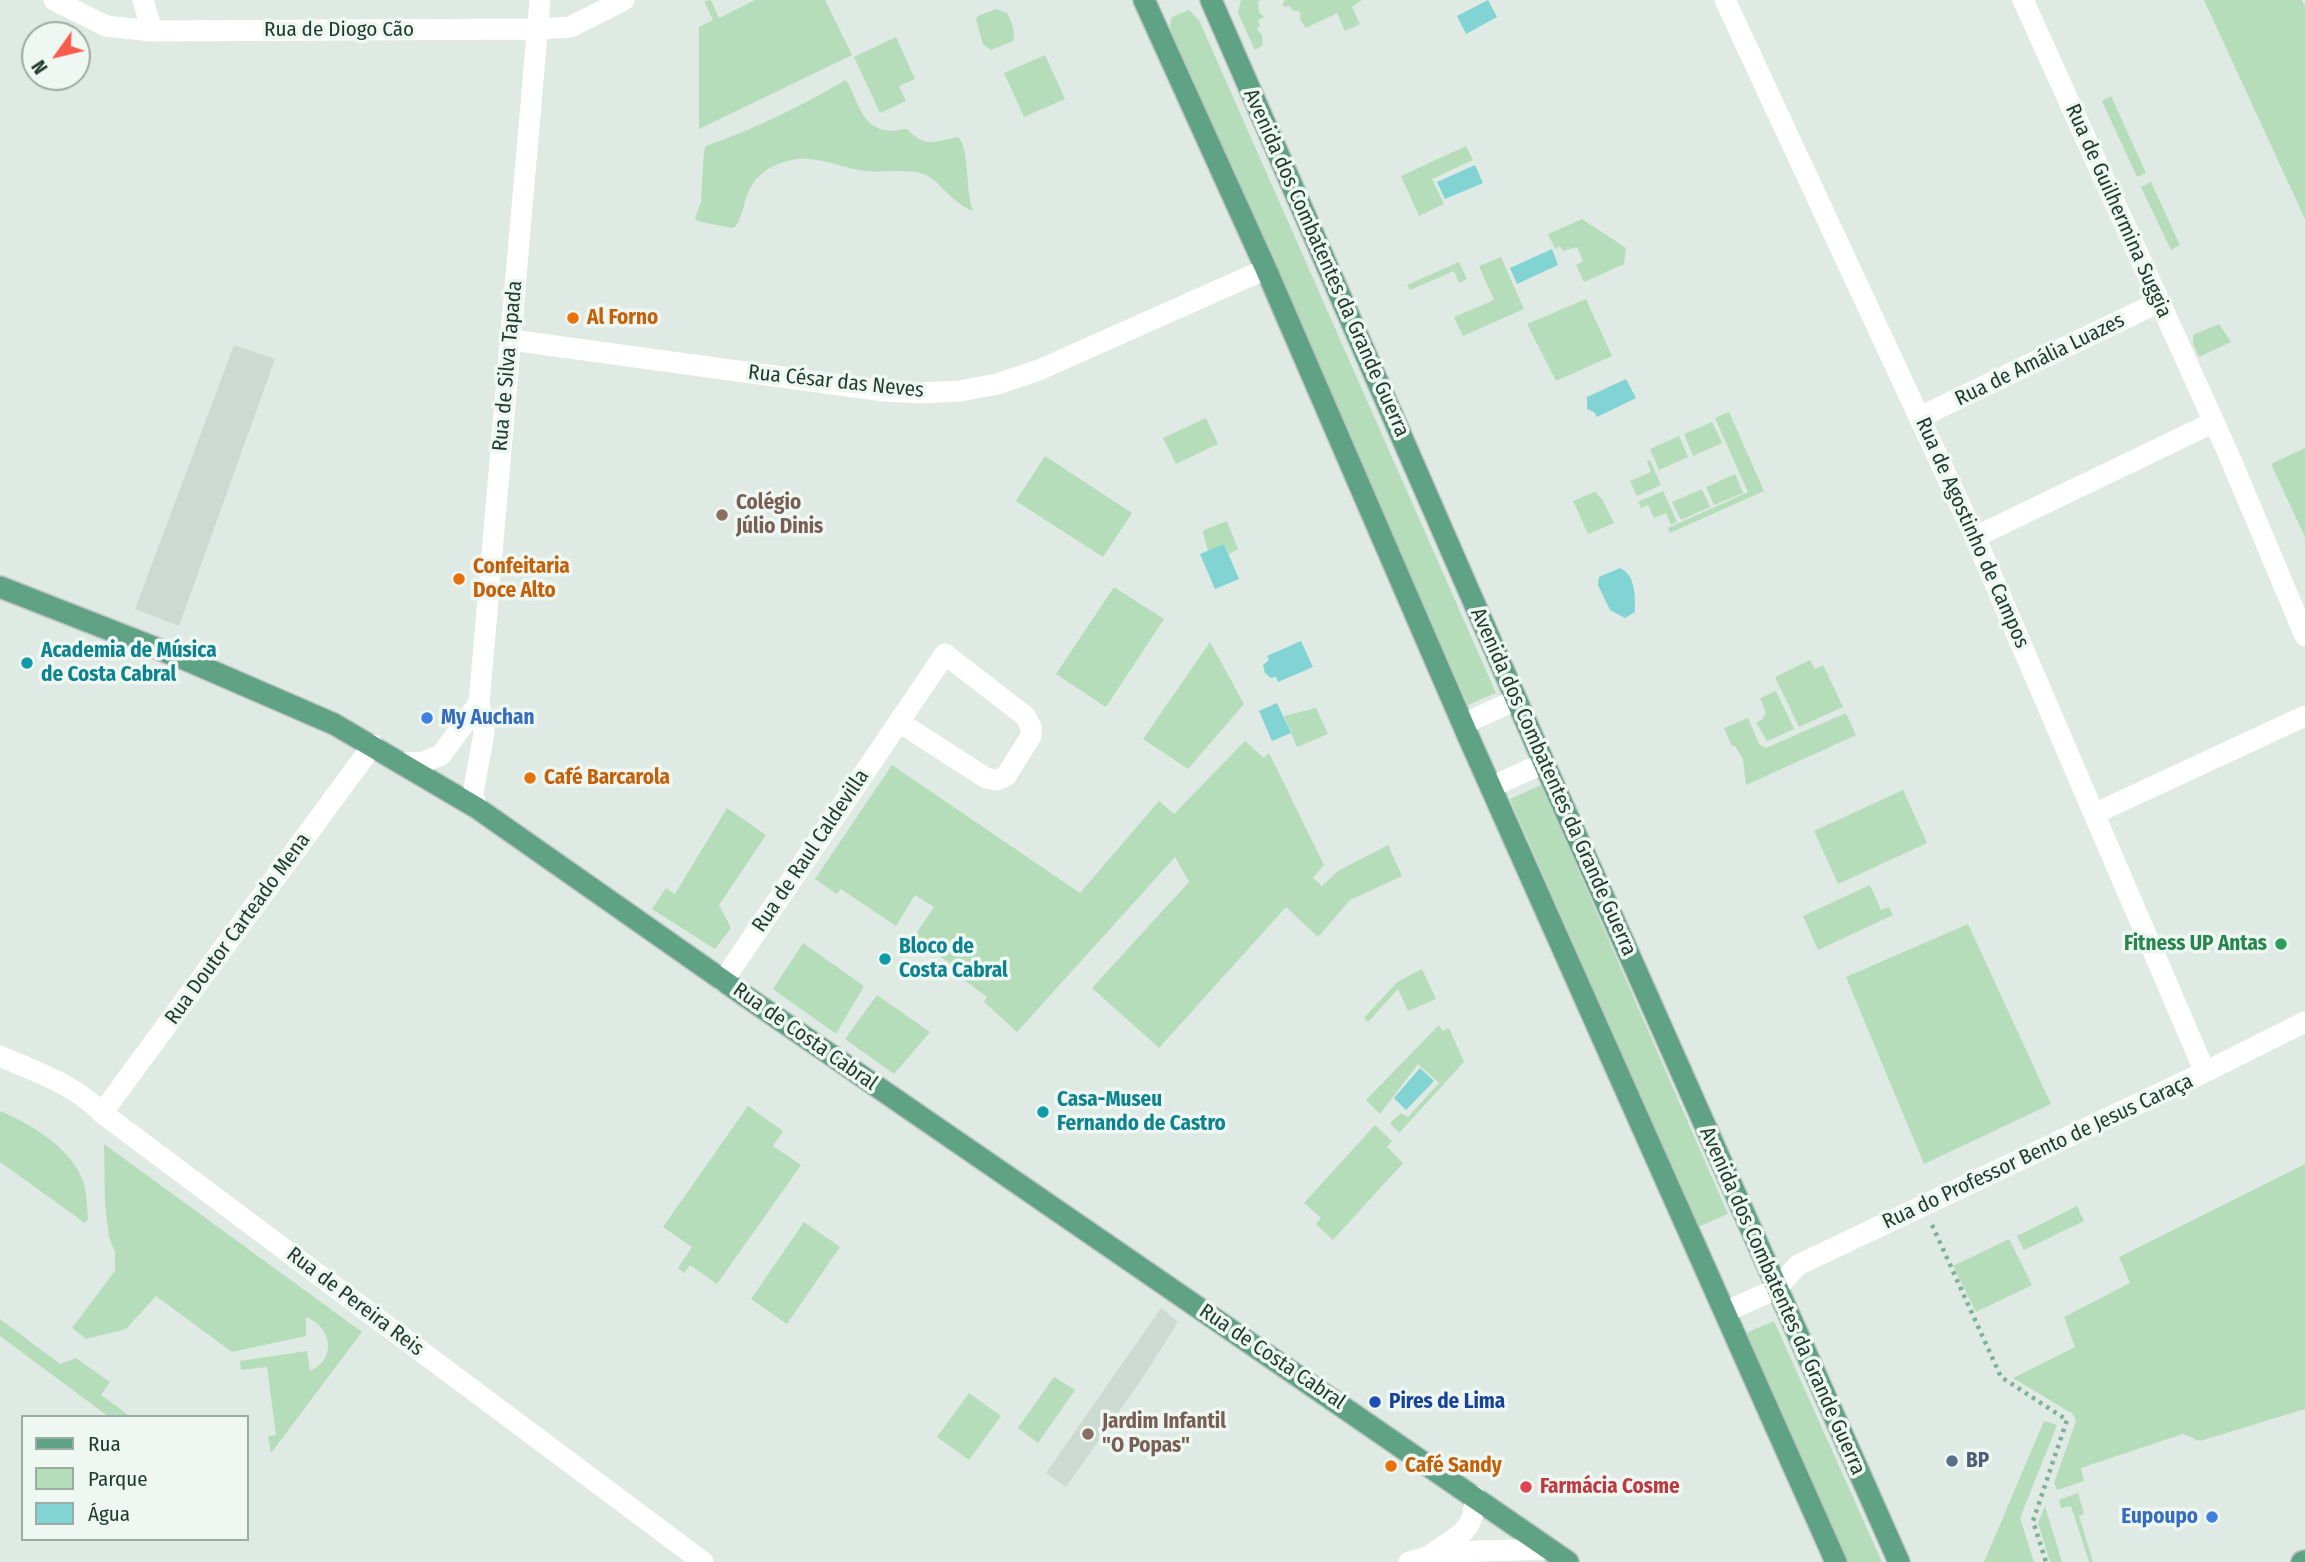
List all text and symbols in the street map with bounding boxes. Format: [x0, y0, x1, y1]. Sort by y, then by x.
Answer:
street label: Rua de Diogo Cão [264, 17, 414, 43]
north arrow [21, 21, 91, 91]
text: N [27, 56, 53, 78]
street label: Avenida dos Combatentes da Grande Guerra [1238, 85, 1414, 441]
street label: Rua de Guilhermina Suggia [2059, 100, 2177, 322]
street label: Rua de Silva Tapada [488, 280, 528, 452]
place label: Al Forno [587, 305, 658, 331]
street label: Rua de Amália Luazes [1951, 308, 2129, 412]
marker: Al Forno [565, 310, 581, 326]
street label: Rua César das Neves [747, 360, 925, 404]
street label: Rua de Agostinho de Campos [1910, 414, 2034, 652]
place label: Colégio Júlio Dinis [736, 490, 823, 540]
marker: Colégio Júlio Dinis [714, 507, 730, 523]
place label: Confeitaria Doce Alto [473, 554, 570, 604]
marker: Confeitaria Doce Alto [451, 571, 467, 587]
street label: Avenida dos Combatentes da Grande Guerra [1465, 604, 1641, 960]
place label: Academia de Música de Costa Cabral [41, 638, 217, 688]
marker: Academia de Música de Costa Cabral [19, 655, 35, 671]
place label: My Auchan [441, 705, 534, 731]
marker: My Auchan [419, 710, 435, 726]
place label: Café Barcarola [544, 765, 670, 791]
street label: Rua de Raul Caldevilla [747, 765, 875, 937]
marker: Café Barcarola [522, 770, 538, 786]
street label: Rua Doutor Carteado Mena [160, 828, 316, 1030]
place label: Fitness UP Antas [2124, 931, 2267, 957]
place label: Bloco de Costa Cabral [899, 934, 1008, 984]
marker: Fitness UP Antas [2273, 936, 2289, 952]
marker: Bloco de Costa Cabral [877, 951, 893, 967]
street label: Rua de Costa Cabral [728, 978, 882, 1096]
street label: Rua do Professor Bento de Jesus Caraça [1879, 1069, 2197, 1235]
place label: Casa-Museu Fernando de Castro [1057, 1087, 1226, 1137]
marker: Casa-Museu Fernando de Castro [1035, 1104, 1051, 1120]
street label: Avenida dos Combatentes da Grande Guerra [1694, 1123, 1870, 1479]
street label: Rua de Pereira Reis [282, 1242, 428, 1362]
street label: Rua de Costa Cabral [1194, 1299, 1350, 1415]
place label: Pires de Lima [1389, 1389, 1505, 1415]
marker: Pires de Lima [1367, 1394, 1383, 1410]
place label: Jardim Infantil "O Popas" [1102, 1409, 1226, 1459]
legend [21, 1415, 248, 1541]
marker: Jardim Infantil "O Popas" [1080, 1426, 1096, 1442]
text: Rua [88, 1431, 121, 1457]
place label: BP [1966, 1448, 1989, 1474]
place label: Café Sandy [1405, 1453, 1502, 1479]
marker: BP [1944, 1453, 1960, 1469]
marker: Café Sandy [1383, 1458, 1399, 1474]
text: Parque [88, 1466, 148, 1492]
place label: Farmácia Cosme [1540, 1474, 1680, 1500]
marker: Farmácia Cosme [1518, 1479, 1534, 1495]
text: Água [88, 1501, 130, 1527]
place label: Eupoupo [2121, 1504, 2198, 1530]
marker: Eupoupo [2204, 1509, 2220, 1525]

